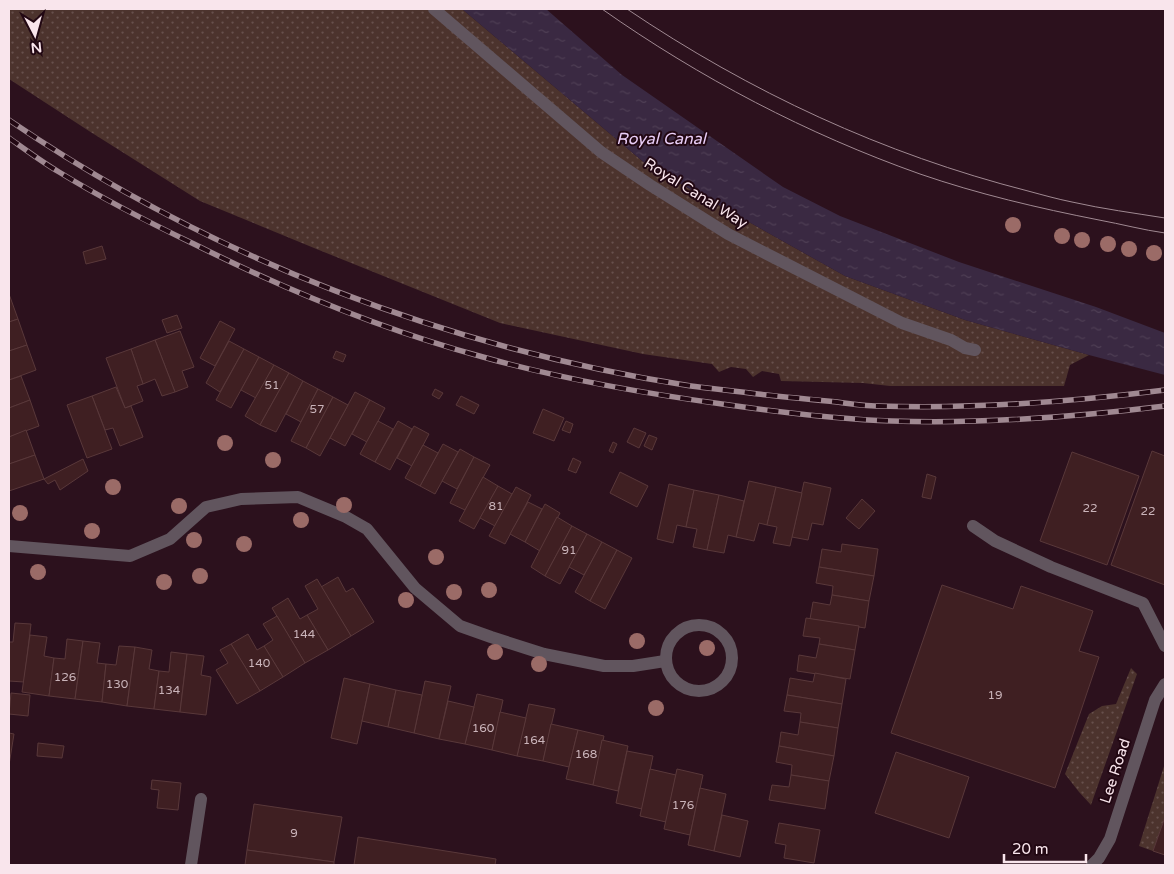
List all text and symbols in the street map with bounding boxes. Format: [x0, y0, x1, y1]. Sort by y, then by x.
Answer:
north arrow [10, 10, 60, 60]
text: N [30, 38, 43, 56]
water label: Royal Canal [616, 129, 708, 149]
street label: Royal Canal Way [641, 154, 751, 232]
house number: 51 [264, 378, 280, 392]
house number: 57 [309, 402, 325, 416]
house number: 81 [488, 499, 504, 513]
house number: 22 [1082, 501, 1098, 515]
house number: 22 [1140, 504, 1156, 518]
house number: 91 [561, 543, 577, 557]
house number: 144 [293, 627, 316, 641]
house number: 140 [248, 656, 271, 670]
house number: 126 [54, 670, 76, 684]
house number: 130 [106, 677, 129, 691]
house number: 134 [158, 683, 181, 697]
house number: 19 [987, 688, 1003, 702]
house number: 160 [472, 721, 495, 735]
house number: 164 [523, 733, 546, 747]
street label: Lee Road [1096, 736, 1134, 806]
house number: 168 [575, 747, 597, 761]
house number: 176 [672, 798, 694, 812]
house number: 9 [290, 826, 298, 840]
scale bar [1004, 832, 1086, 864]
text: 20 m [1012, 840, 1049, 858]

